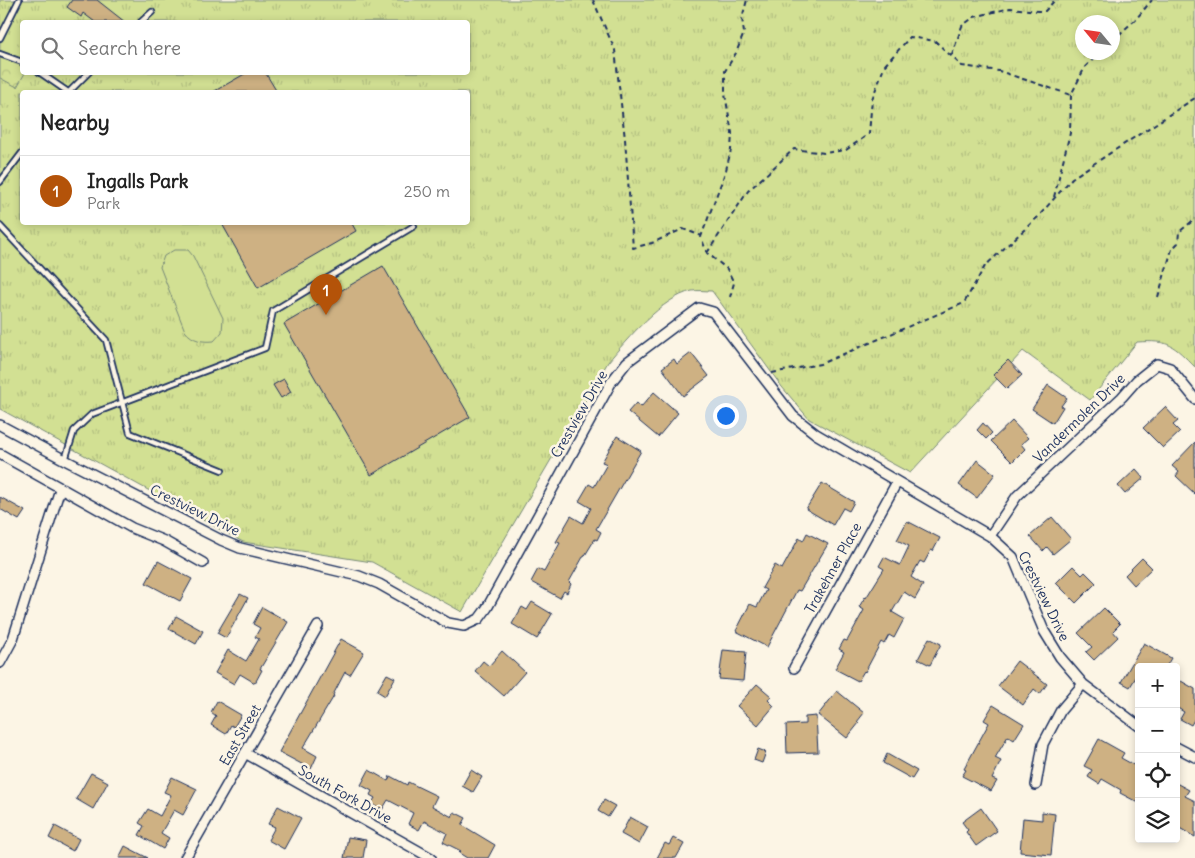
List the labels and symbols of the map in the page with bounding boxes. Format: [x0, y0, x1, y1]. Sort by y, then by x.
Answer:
north arrow [1075, 15, 1120, 60]
pin: 1 [310, 274, 342, 315]
street label: Crestview Drive [547, 367, 611, 461]
street label: Vandermolen Drive [1029, 369, 1129, 467]
your location [713, 403, 739, 429]
street label: Crestview Drive [147, 480, 243, 540]
street label: Trakehner Place [801, 519, 865, 617]
street label: Crestview Drive [1014, 548, 1074, 644]
street label: East Street [215, 701, 265, 769]
street label: South Fork Drive [295, 761, 395, 827]

